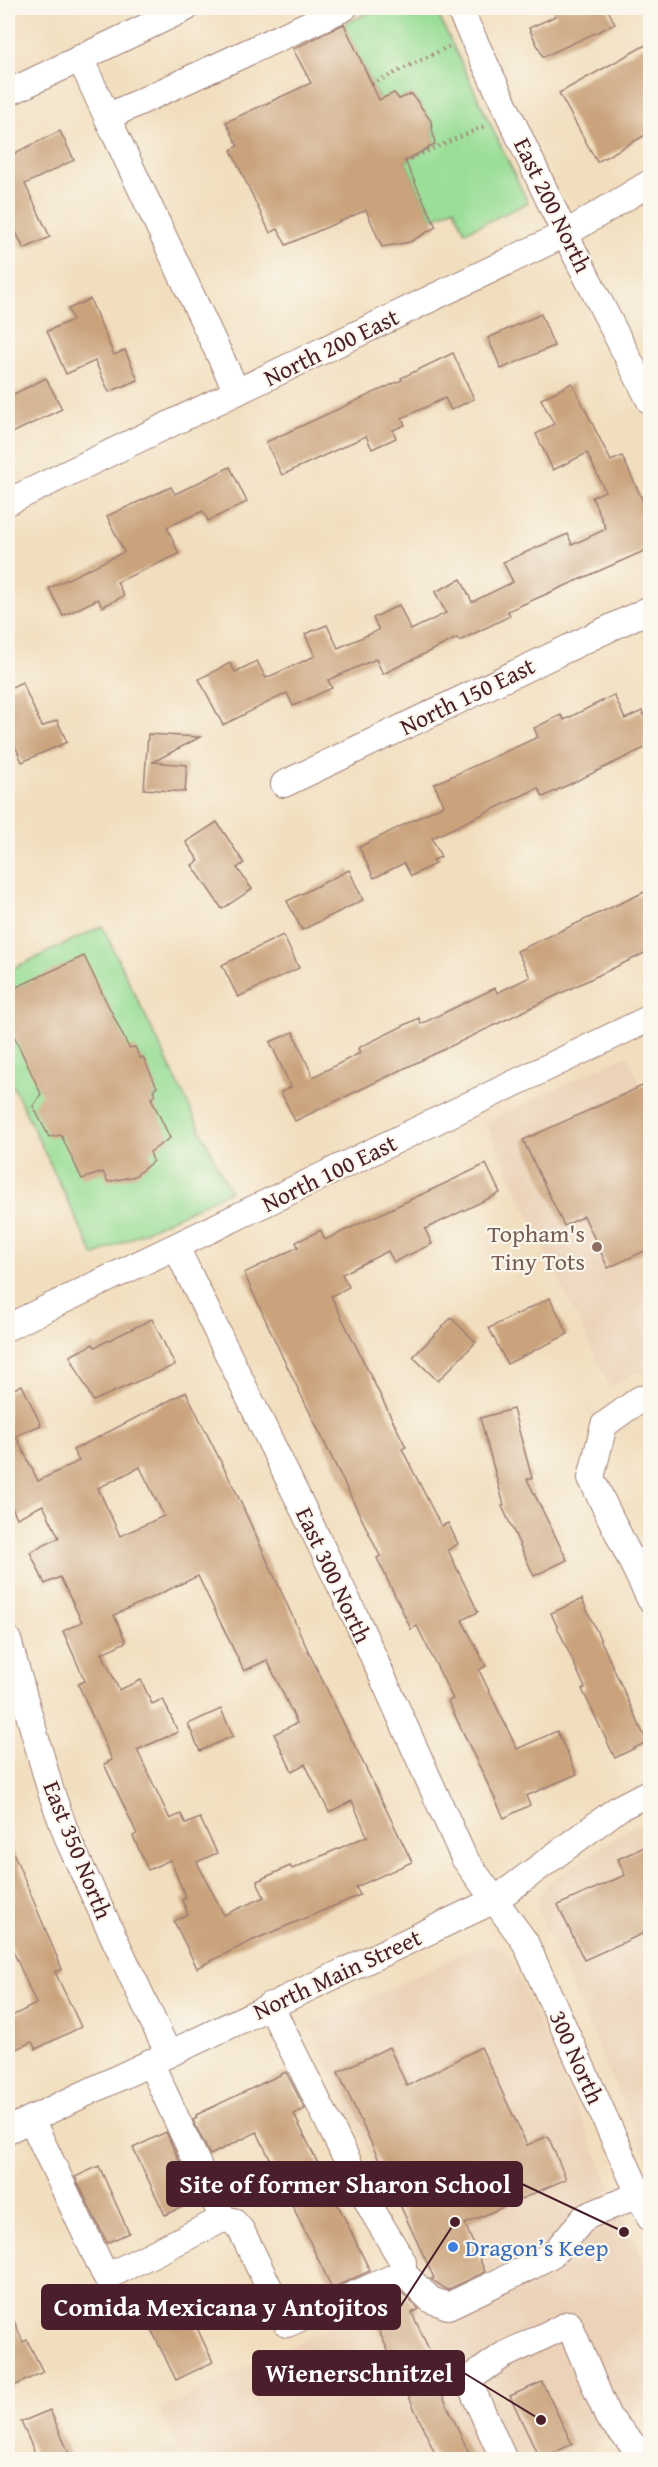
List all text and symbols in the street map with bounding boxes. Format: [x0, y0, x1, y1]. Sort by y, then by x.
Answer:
street label: East 200 North [505, 131, 601, 279]
street label: North 200 East [257, 299, 405, 395]
street label: North 150 East [393, 648, 541, 744]
street label: North 100 East [255, 1125, 403, 1221]
place label: Topham's Tiny Tots [487, 1216, 585, 1279]
marker: Topham's Tiny Tots [590, 1240, 604, 1254]
street label: East 300 North [287, 1501, 381, 1649]
street label: East 350 North [34, 1776, 122, 1925]
street label: North Main Street [247, 1919, 427, 2028]
street label: 300 North [541, 2004, 613, 2110]
callout: Site of former Sharon School [167, 2162, 522, 2206]
text: Site of former Sharon School [179, 2164, 511, 2203]
place label: Dragon’s Keep [465, 2230, 609, 2265]
marker: Dragon’s Keep [446, 2240, 460, 2254]
callout: Comida Mexicana y Antojitos [42, 2285, 400, 2329]
text: Comida Mexicana y Antojitos [54, 2287, 388, 2326]
callout: Wienerschnitzel [253, 2351, 464, 2395]
text: Wienerschnitzel [265, 2353, 453, 2392]

